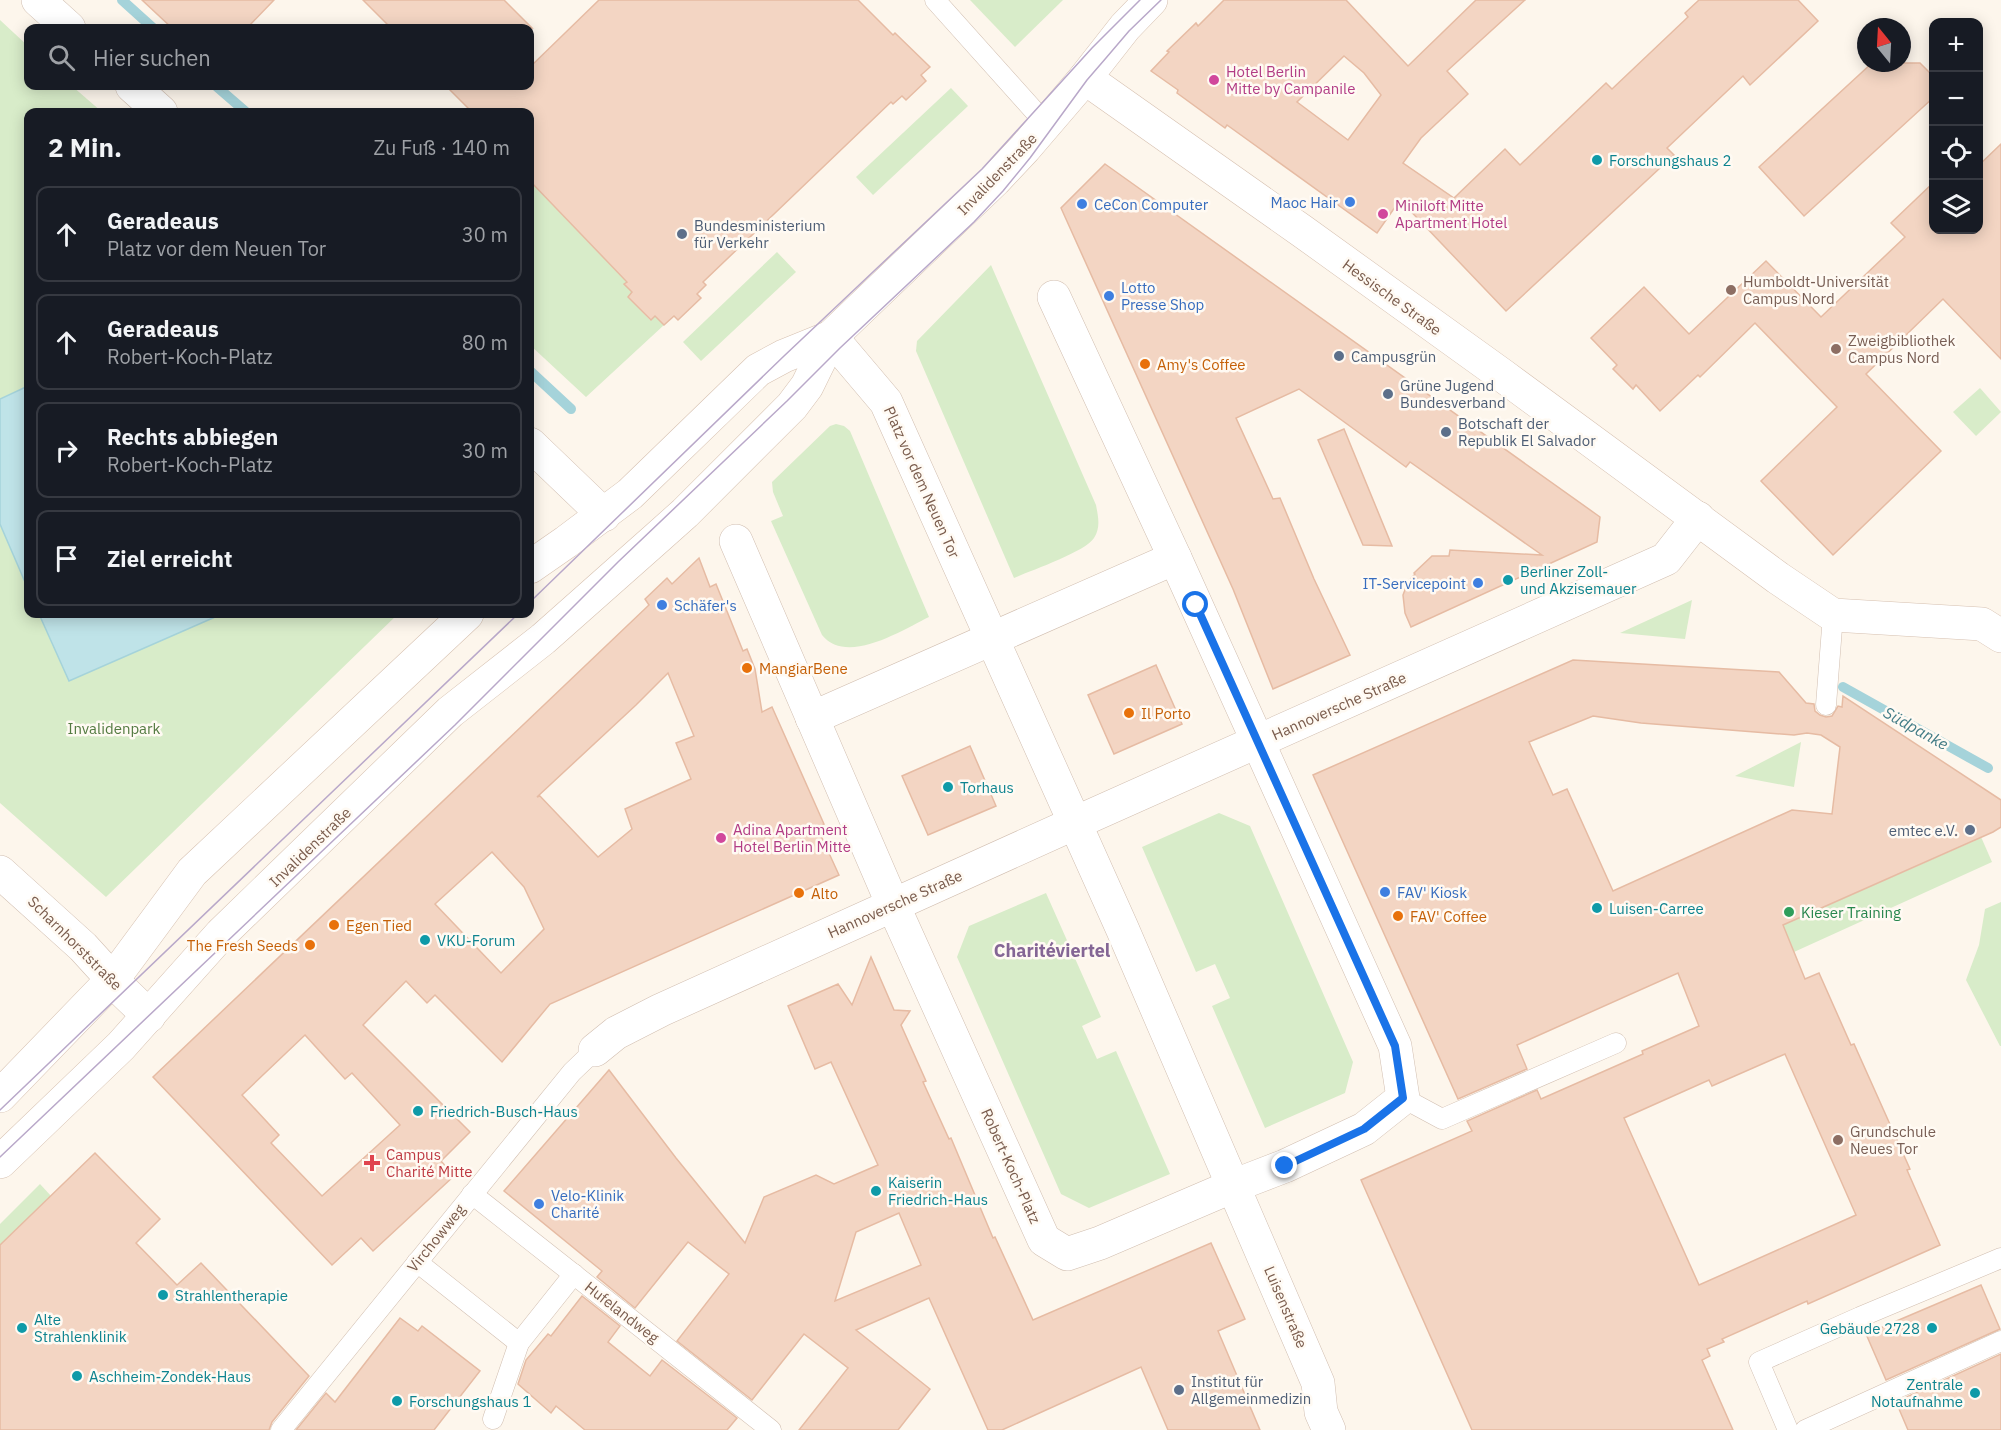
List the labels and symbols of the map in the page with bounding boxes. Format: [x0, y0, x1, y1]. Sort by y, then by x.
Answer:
north arrow [1857, 18, 1911, 72]
place label: Hotel Berlin Mitte by Campanile [1226, 62, 1355, 98]
marker: Hotel Berlin Mitte by Campanile [1207, 73, 1221, 87]
street label: Invalidenstraße [953, 129, 1041, 219]
place label: Forschungshaus 2 [1609, 151, 1731, 170]
marker: Forschungshaus 2 [1590, 153, 1604, 167]
place label: Maoc Hair [1270, 193, 1338, 212]
place label: CeCon Computer [1094, 195, 1209, 214]
marker: Maoc Hair [1343, 195, 1357, 209]
place label: Miniloft Mitte Apartment Hotel [1395, 196, 1507, 232]
marker: CeCon Computer [1075, 197, 1089, 211]
marker: Miniloft Mitte Apartment Hotel [1376, 207, 1390, 221]
place label: Bundesministerium für Verkehr [694, 216, 826, 252]
marker: Bundesministerium für Verkehr [675, 227, 689, 241]
street label: Hessische Straße [1339, 255, 1445, 339]
place label: Humboldt-Universität Campus Nord [1743, 272, 1889, 308]
place label: Lotto Presse Shop [1121, 278, 1204, 314]
marker: Humboldt-Universität Campus Nord [1724, 283, 1738, 297]
marker: Lotto Presse Shop [1102, 289, 1116, 303]
place label: Zweigbibliothek Campus Nord [1848, 331, 1955, 367]
marker: Zweigbibliothek Campus Nord [1829, 342, 1843, 356]
place label: Campusgrün [1351, 347, 1436, 366]
marker: Campusgrün [1332, 349, 1346, 363]
place label: Amy's Coffee [1157, 355, 1246, 374]
marker: Amy's Coffee [1138, 357, 1152, 371]
place label: Grüne Jugend Bundesverband [1400, 376, 1506, 412]
marker: Grüne Jugend Bundesverband [1381, 387, 1395, 401]
street label: Platz vor dem Neuen Tor [880, 403, 964, 561]
place label: Botschaft der Republik El Salvador [1458, 414, 1596, 450]
marker: Botschaft der Republik El Salvador [1439, 425, 1453, 439]
place label: Berliner Zoll- und Akzisemauer [1520, 562, 1637, 598]
marker: Berliner Zoll- und Akzisemauer [1501, 573, 1515, 587]
place label: IT-Servicepoint [1363, 574, 1466, 593]
marker: IT-Servicepoint [1471, 576, 1485, 590]
route start [1182, 591, 1208, 617]
place label: Schäfer's [674, 596, 737, 615]
marker: Schäfer's [655, 598, 669, 612]
place label: MangiarBene [759, 659, 848, 678]
marker: MangiarBene [740, 661, 754, 675]
street label: Hannoversche Straße [1269, 668, 1409, 744]
water label: Südpanke [1880, 702, 1952, 754]
place label: Il Porto [1141, 704, 1191, 723]
marker: Il Porto [1122, 706, 1136, 720]
park label: Invalidenpark [67, 719, 161, 738]
place label: Torhaus [960, 778, 1014, 797]
marker: Torhaus [941, 780, 955, 794]
street label: Invalidenstraße [265, 803, 355, 891]
place label: Adina Apartment Hotel Berlin Mitte [733, 820, 851, 856]
place label: emtec e.V. [1889, 821, 1958, 840]
marker: emtec e.V. [1963, 823, 1977, 837]
marker: Adina Apartment Hotel Berlin Mitte [714, 831, 728, 845]
street label: Hannoversche Straße [825, 866, 965, 942]
place label: FAV' Kiosk [1397, 883, 1467, 902]
place label: Alto [811, 884, 838, 903]
marker: FAV' Kiosk [1378, 885, 1392, 899]
marker: Alto [792, 886, 806, 900]
street label: Scharnhorststraße [24, 892, 126, 994]
place label: Luisen-Carree [1609, 899, 1704, 918]
marker: Luisen-Carree [1590, 901, 1604, 915]
place label: Kieser Training [1801, 903, 1901, 922]
marker: Kieser Training [1782, 905, 1796, 919]
place label: FAV' Coffee [1410, 907, 1487, 926]
marker: FAV' Coffee [1391, 909, 1405, 923]
place label: Egen Tied [346, 916, 412, 935]
marker: Egen Tied [327, 918, 341, 932]
place label: VKU-Forum [437, 931, 515, 950]
marker: VKU-Forum [418, 933, 432, 947]
place label: The Fresh Seeds [187, 936, 298, 955]
marker: The Fresh Seeds [303, 938, 317, 952]
district label: Charitéviertel [994, 939, 1111, 962]
place label: Friedrich-Busch-Haus [430, 1102, 578, 1121]
marker: Friedrich-Busch-Haus [411, 1104, 425, 1118]
street label: Robert-Koch-Platz [977, 1105, 1045, 1227]
place label: Grundschule Neues Tor [1850, 1122, 1936, 1158]
marker: Grundschule Neues Tor [1831, 1133, 1845, 1147]
place label: Campus Charité Mitte [386, 1145, 473, 1181]
route end [1271, 1152, 1297, 1178]
marker: Campus Charité Mitte [363, 1154, 381, 1172]
place label: Kaiserin Friedrich-Haus [888, 1173, 988, 1209]
marker: Kaiserin Friedrich-Haus [869, 1184, 883, 1198]
place label: Velo-Klinik Charité [551, 1186, 624, 1222]
marker: Velo-Klinik Charité [532, 1197, 546, 1211]
street label: Virchowweg [403, 1200, 469, 1276]
street label: Luisenstraße [1260, 1263, 1312, 1351]
street label: Hufelandweg [581, 1277, 663, 1347]
place label: Strahlentherapie [175, 1286, 288, 1305]
marker: Strahlentherapie [156, 1288, 170, 1302]
place label: Alte Strahlenklinik [34, 1310, 127, 1346]
place label: Gebäude 2728 [1820, 1319, 1920, 1338]
marker: Alte Strahlenklinik [15, 1321, 29, 1335]
marker: Gebäude 2728 [1925, 1321, 1939, 1335]
place label: Aschheim-Zondek-Haus [89, 1367, 251, 1386]
marker: Aschheim-Zondek-Haus [70, 1369, 84, 1383]
place label: Institut für Allgemeinmedizin [1191, 1372, 1311, 1408]
place label: Zentrale Notaufnahme [1871, 1375, 1963, 1411]
marker: Institut für Allgemeinmedizin [1172, 1383, 1186, 1397]
marker: Zentrale Notaufnahme [1968, 1386, 1982, 1400]
place label: Forschungshaus 1 [409, 1392, 531, 1411]
marker: Forschungshaus 1 [390, 1394, 404, 1408]

